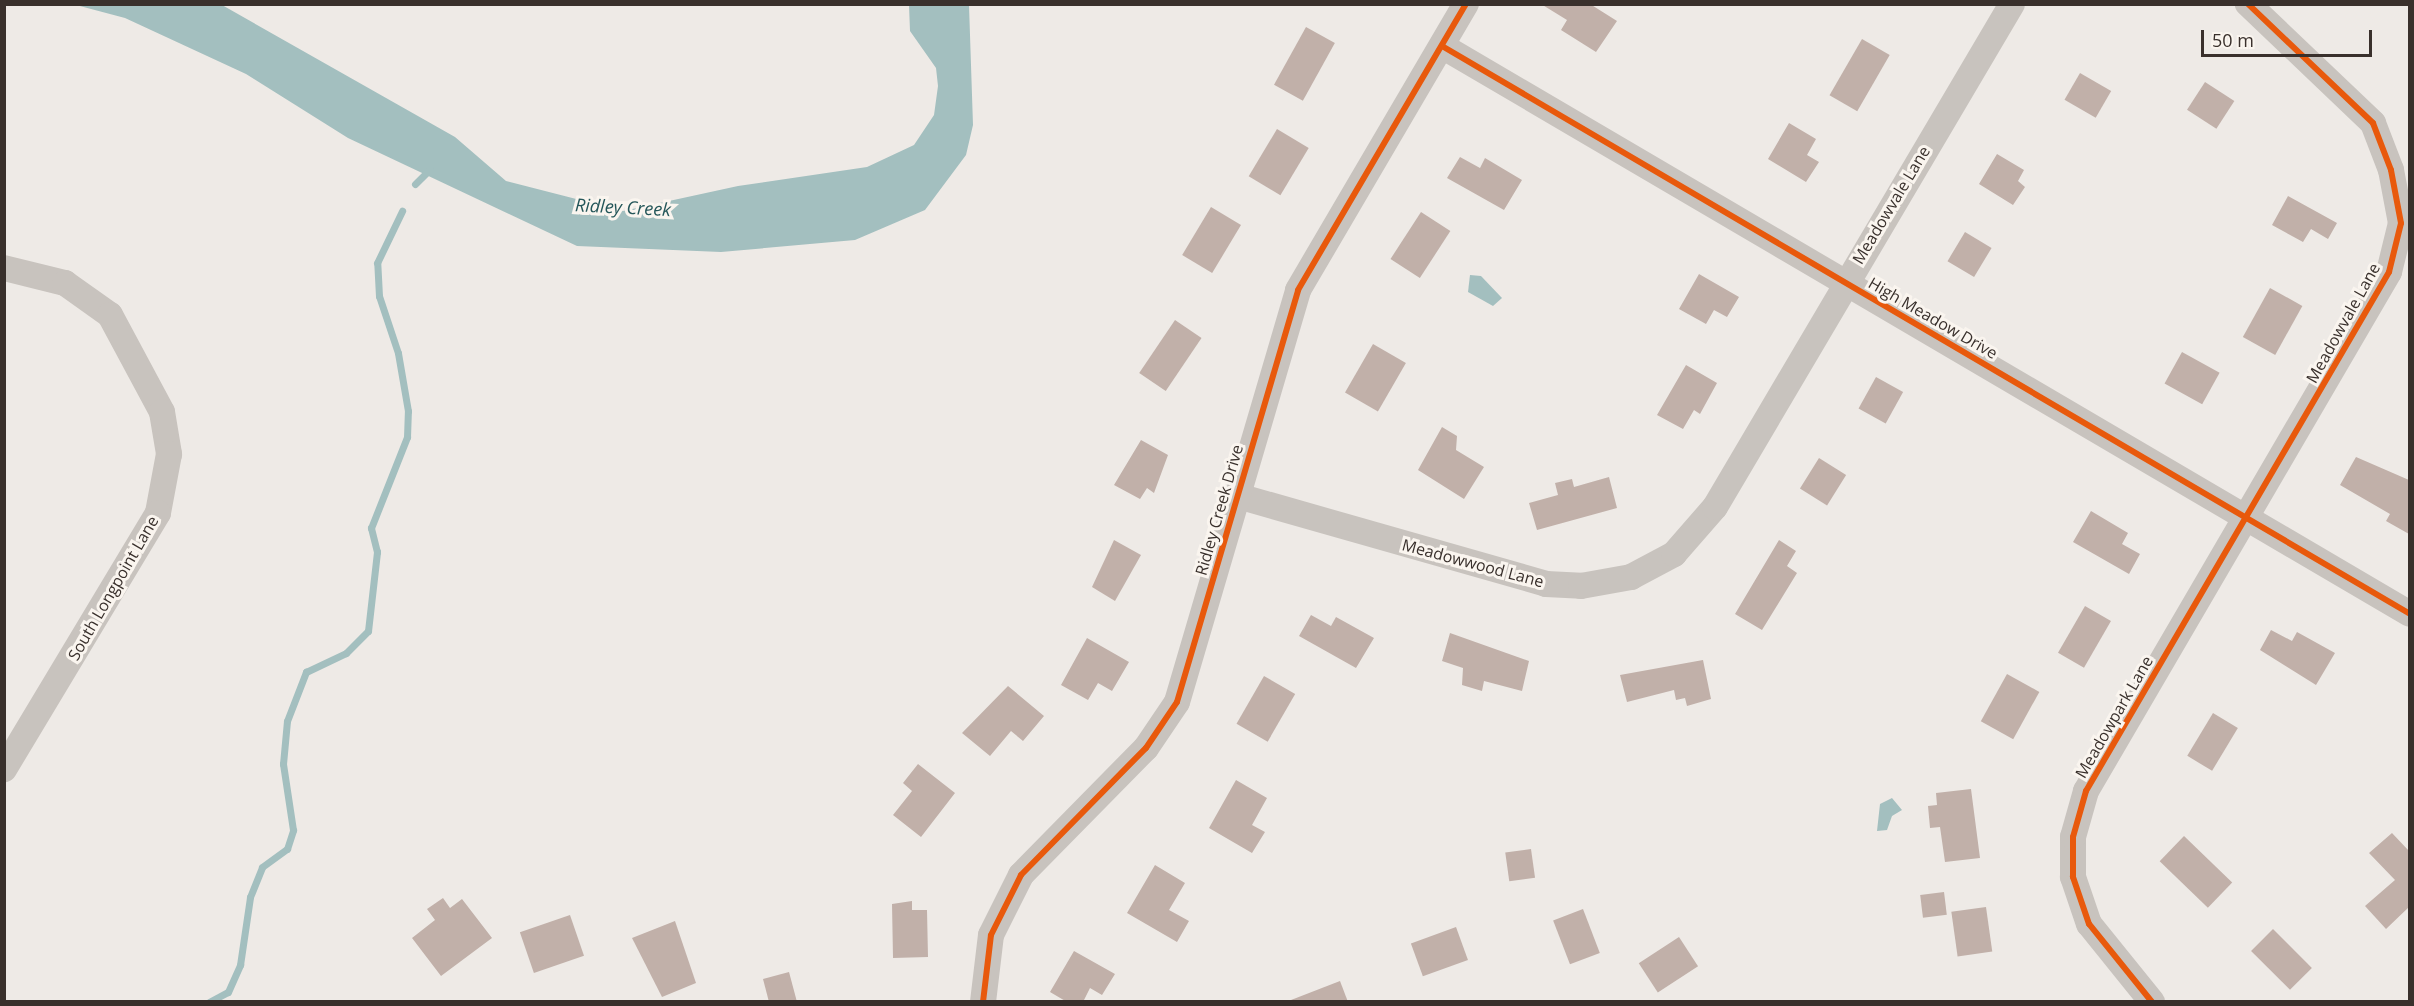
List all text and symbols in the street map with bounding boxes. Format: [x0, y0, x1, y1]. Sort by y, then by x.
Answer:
scale bar [2204, 18, 2375, 56]
text: 50 m [2212, 28, 2254, 52]
street label: Meadowvale Lane [1848, 143, 1934, 267]
water label: Ridley Creek [574, 194, 672, 220]
street label: Meadowvale Lane [2302, 260, 2384, 386]
street label: High Meadow Drive [1865, 273, 2001, 363]
street label: Ridley Creek Drive [1191, 442, 1247, 578]
street label: South Longpoint Lane [64, 512, 162, 664]
street label: Meadowwood Lane [1400, 535, 1546, 591]
street label: Meadowpark Lane [2071, 652, 2157, 782]

